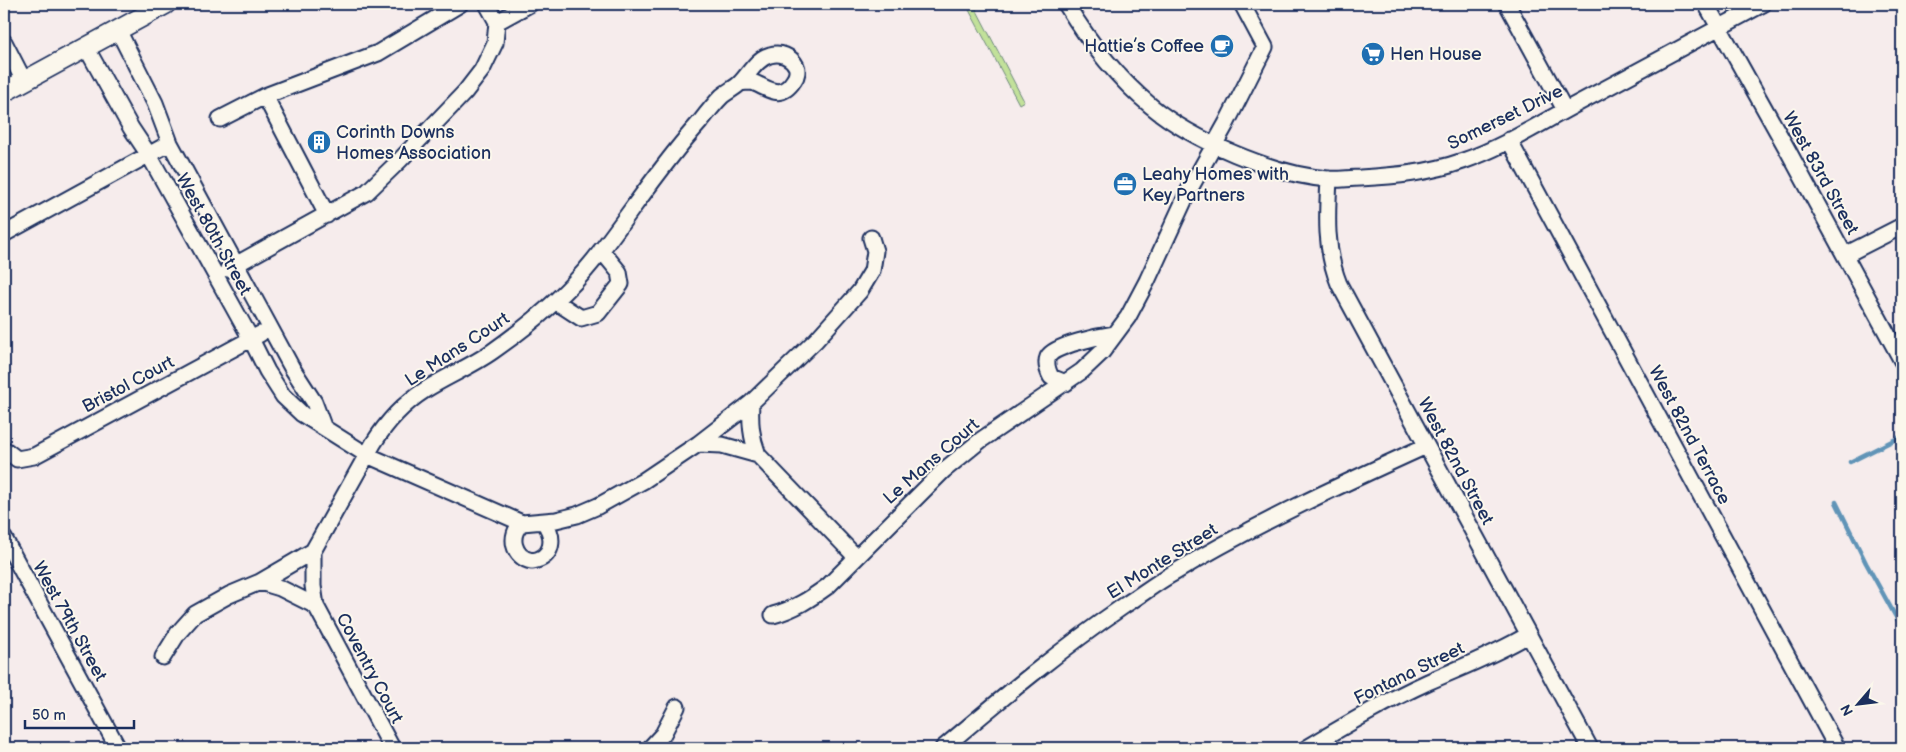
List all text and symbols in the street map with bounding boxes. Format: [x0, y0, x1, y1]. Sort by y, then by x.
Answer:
cafe icon: Hattie’s Coffee [1209, 33, 1235, 59]
place label: Hattie’s Coffee [1084, 36, 1204, 57]
supermarket icon: Hen House [1360, 41, 1386, 67]
place label: Hen House [1390, 44, 1482, 65]
street label: Somerset Drive [1444, 80, 1566, 154]
street label: West 83rd Street [1778, 108, 1863, 239]
place label: Corinth Downs Homes Association [336, 122, 491, 164]
building icon: Corinth Downs Homes Association [306, 129, 332, 155]
place label: Leahy Homes with Key Partners [1142, 164, 1289, 206]
street label: West 80th Street [171, 170, 256, 299]
office icon: Leahy Homes with Key Partners [1112, 171, 1138, 197]
street label: Le Mans Court [401, 308, 514, 391]
street label: Bristol Court [79, 351, 178, 417]
street label: West 82nd Terrace [1644, 362, 1735, 508]
street label: West 82nd Street [1413, 394, 1498, 529]
street label: Le Mans Court [879, 414, 984, 509]
street label: El Monte Street [1103, 519, 1222, 604]
street label: West 79th Street [28, 558, 111, 685]
street label: Coventry Court [332, 609, 408, 727]
street label: Fontana Street [1351, 638, 1468, 709]
north arrow [1834, 680, 1884, 730]
scale bar [25, 697, 134, 729]
text: N [1837, 701, 1857, 719]
text: 50 m [32, 706, 66, 725]

